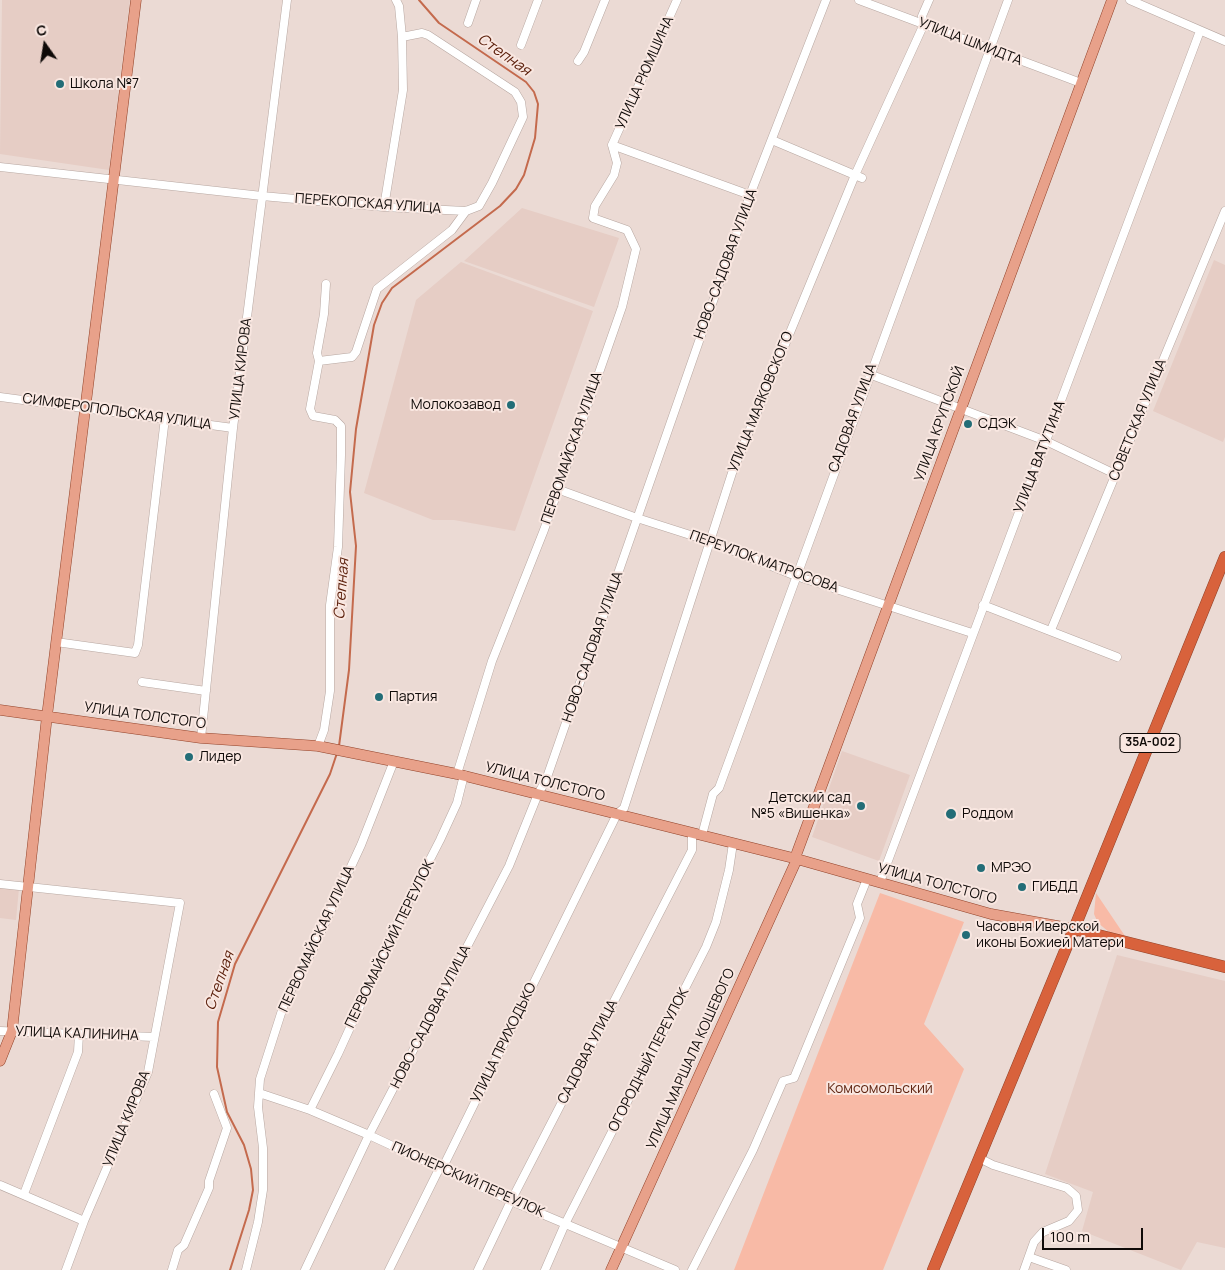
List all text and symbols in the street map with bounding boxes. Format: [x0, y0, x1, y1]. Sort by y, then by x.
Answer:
street label: УЛИЦА РЮМШИНА [612, 14, 678, 132]
street label: УЛИЦА ШМИДТА [916, 14, 1024, 70]
text: С [34, 19, 49, 40]
north arrow [20, 20, 70, 70]
water label: Степная [474, 30, 534, 80]
place label: Школа №7 [70, 76, 139, 92]
marker: Школа №7 [54, 78, 66, 90]
street label: НОВО-САДОВАЯ УЛИЦА [691, 186, 761, 342]
street label: ПЕРЕКОПСКАЯ УЛИЦА [294, 191, 442, 217]
street label: УЛИЦА КИРОВА [226, 317, 256, 421]
street label: УЛИЦА МАЯКОВСКОГО [725, 329, 797, 475]
street label: СОВЕТСКАЯ УЛИЦА [1106, 357, 1170, 483]
street label: САДОВАЯ УЛИЦА [825, 361, 881, 475]
street label: УЛИЦА КРУПСКОЙ [911, 364, 969, 484]
street label: ПЕРВОМАЙСКАЯ УЛИЦА [538, 370, 606, 526]
street label: СИМФЕРОПОЛЬСКАЯ УЛИЦА [21, 390, 213, 434]
place label: Молокозавод [411, 397, 501, 413]
street label: УЛИЦА ВАТУТИНА [1011, 398, 1069, 516]
marker: Молокозавод [505, 399, 517, 411]
place label: СДЭК [978, 416, 1016, 432]
marker: СДЭК [962, 418, 974, 430]
street label: ПЕРЕУЛОК МАТРОСОВА [687, 527, 841, 597]
water label: Степная [331, 558, 353, 620]
street label: НОВО-САДОВАЯ УЛИЦА [559, 569, 627, 725]
place label: Партия [389, 689, 438, 705]
marker: Партия [373, 691, 385, 703]
street label: УЛИЦА ТОЛСТОГО [83, 699, 207, 733]
road number: 35А-002 [1120, 734, 1180, 752]
place label: Лидер [199, 749, 242, 765]
marker: Лидер [183, 751, 195, 763]
street label: УЛИЦА ТОЛСТОГО [483, 759, 607, 805]
place label: Детский сад №5 «Вишенка» [751, 790, 851, 822]
marker: Детский сад №5 «Вишенка» [855, 800, 867, 812]
place label: Роддом [962, 806, 1013, 822]
marker: Роддом [944, 807, 958, 821]
street label: ПЕРВОМАЙСКИЙ ПЕРЕУЛОК [342, 857, 438, 1031]
street label: УЛИЦА ТОЛСТОГО [875, 860, 999, 908]
place label: МРЭО [991, 860, 1031, 876]
marker: МРЭО [975, 862, 987, 874]
street label: ПЕРВОМАЙСКАЯ УЛИЦА [276, 863, 358, 1015]
place label: ГИБДД [1032, 879, 1078, 895]
marker: ГИБДД [1016, 881, 1028, 893]
place label: Часовня Иверской иконы Божией Матери [976, 919, 1124, 952]
marker: Часовня Иверской иконы Божией Матери [960, 929, 972, 941]
street label: НОВО-САДОВАЯ УЛИЦА [387, 942, 475, 1092]
water label: Степная [202, 949, 238, 1013]
street label: УЛИЦА МАРШАЛА КОШЕВОГО [643, 966, 739, 1152]
street label: УЛИЦА ПРИХОДЬКО [468, 980, 540, 1106]
street label: ОГОРОДНЫЙ ПЕРЕУЛОК [605, 985, 693, 1135]
street label: САДОВАЯ УЛИЦА [554, 997, 622, 1107]
street label: УЛИЦА КАЛИНИНА [15, 1023, 139, 1045]
street label: УЛИЦА КИРОВА [100, 1068, 154, 1170]
park label: Комсомольский [827, 1081, 933, 1097]
street label: ПИОНЕРСКИЙ ПЕРЕУЛОК [389, 1139, 547, 1221]
scale bar [1045, 1218, 1146, 1250]
text: 100 m [1050, 1226, 1090, 1247]

